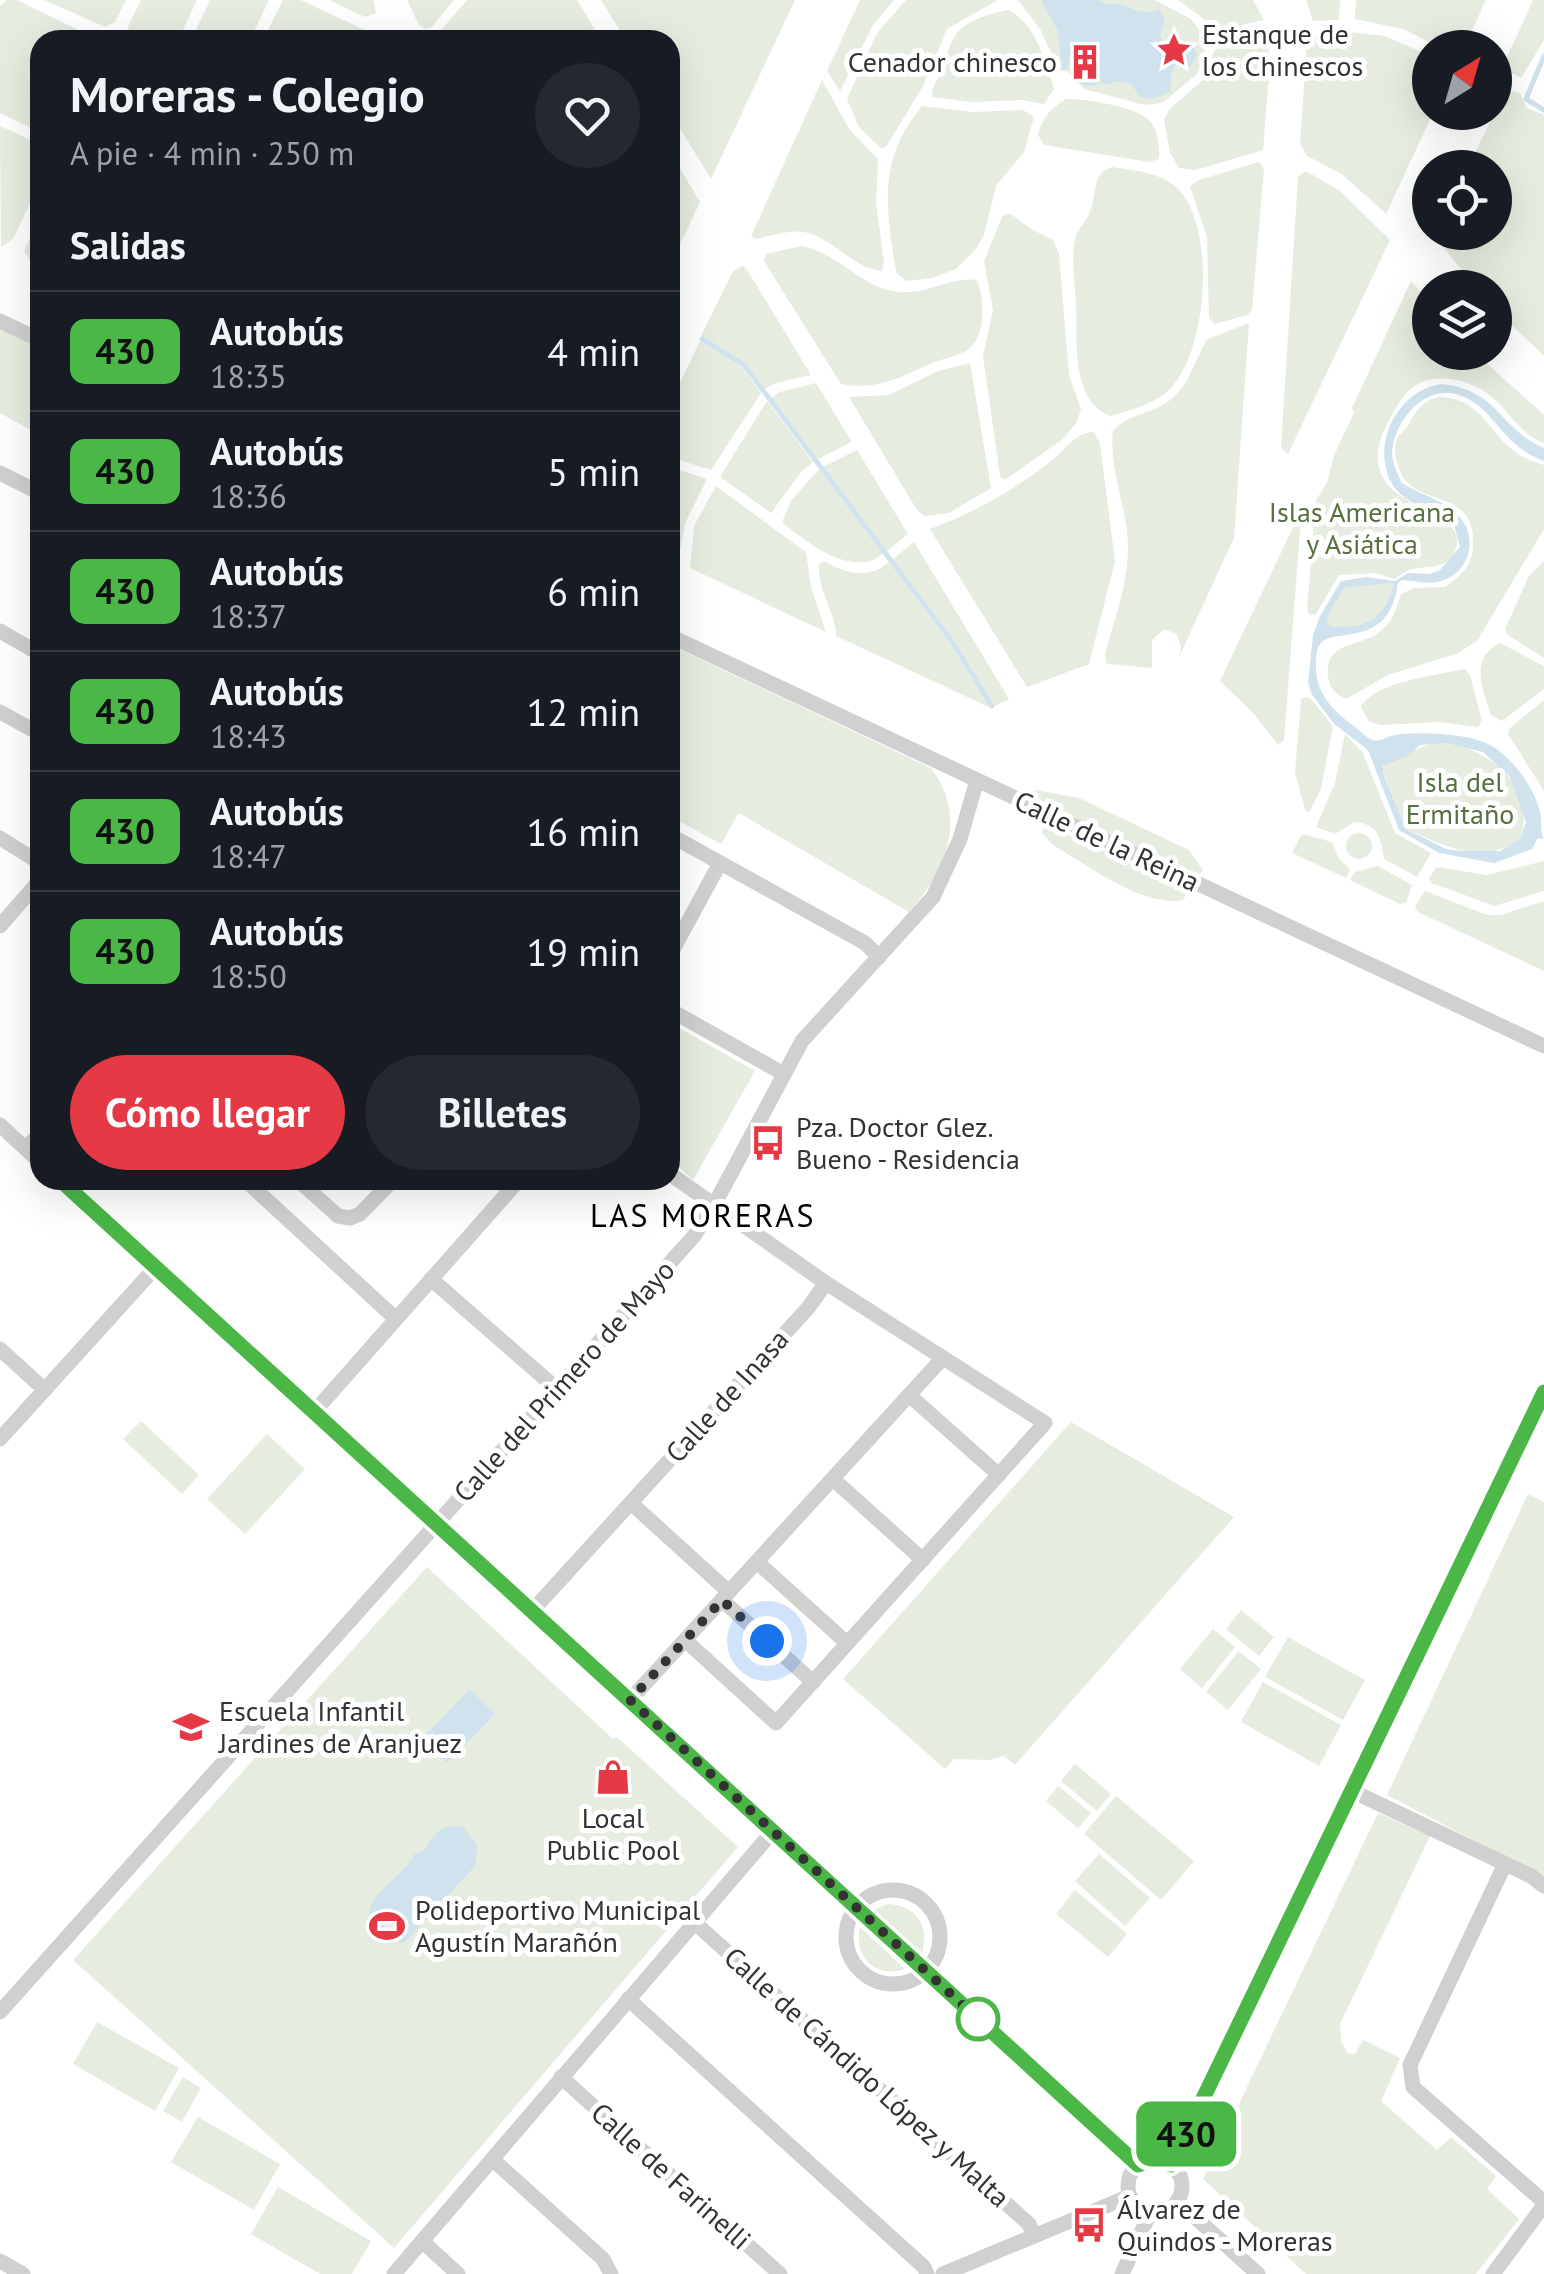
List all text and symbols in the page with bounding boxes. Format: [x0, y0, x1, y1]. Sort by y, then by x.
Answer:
place label: Estanque de los Chinescos [1202, 15, 1363, 84]
north arrow [1412, 30, 1512, 130]
map controls [1412, 30, 1512, 370]
place icon: Estanque de los Chinescos [1155, 31, 1193, 69]
place label: Cenador chinesco [848, 43, 1057, 80]
building icon: Cenador chinesco [1066, 43, 1104, 81]
text: Moreras - Colegio [70, 63, 425, 125]
button: heart [535, 63, 640, 168]
text: A pie · 4 min · 250 m [70, 132, 354, 174]
button: locate [1412, 150, 1512, 250]
text: Salidas [70, 220, 186, 269]
button: layers [1412, 270, 1512, 370]
text: Autobús [210, 306, 344, 355]
text: 4 min [547, 327, 640, 376]
text: 430 [95, 328, 155, 374]
text: 18:35 [210, 355, 287, 397]
text: Autobús [210, 426, 344, 475]
text: 5 min [547, 447, 640, 496]
text: 430 [95, 448, 155, 494]
text: 18:36 [210, 475, 287, 517]
park label: Islas Americana y Asiática [1269, 493, 1455, 562]
text: Autobús [210, 546, 344, 595]
text: 6 min [547, 567, 640, 616]
text: 430 [95, 568, 155, 614]
text: 18:37 [210, 595, 287, 637]
text: Autobús [210, 666, 344, 715]
text: 12 min [527, 687, 640, 736]
text: 430 [95, 688, 155, 734]
text: 18:43 [210, 715, 287, 757]
park label: Isla del Ermitaño [1406, 763, 1514, 832]
street label: Calle de la Reina [1009, 782, 1206, 900]
text: Autobús [210, 786, 344, 835]
text: 16 min [527, 807, 640, 856]
text: 430 [95, 808, 155, 854]
text: 18:47 [210, 835, 287, 877]
text: Autobús [210, 906, 344, 955]
text: 19 min [527, 927, 640, 976]
text: 430 [95, 928, 155, 974]
text: 18:50 [210, 955, 287, 997]
button: Cómo llegar [70, 1055, 345, 1170]
button: Billetes [365, 1055, 640, 1170]
place label: Pza. Doctor Glez. Bueno - Residencia [796, 1108, 1020, 1177]
bus stop icon: Pza. Doctor Glez. Bueno - Residencia [749, 1124, 787, 1162]
district label: LAS MORERAS [590, 1194, 816, 1236]
street label: Calle del Primero de Mayo [445, 1252, 682, 1510]
street label: Calle de Inasa [657, 1321, 796, 1470]
your location [742, 1616, 792, 1666]
place label: Escuela Infantil Jardines de Aranjuez [218, 1692, 462, 1761]
school or university icon: Escuela Infantil Jardines de Aranjuez [172, 1708, 210, 1746]
shop icon: Local Public Pool [594, 1758, 632, 1796]
place label: Local Public Pool [547, 1799, 679, 1868]
place label: Polideportivo Municipal Agustín Marañón [415, 1891, 700, 1960]
sports icon: Polideportivo Municipal Agustín Marañón [368, 1907, 406, 1945]
street label: Calle de Cándido López y Malta [717, 1938, 1018, 2215]
unlabelled marker [957, 1998, 999, 2040]
street label: Calle de Farinelli [584, 2094, 759, 2257]
line badge: 430 [1128, 2102, 1244, 2166]
text: 430 [1156, 2111, 1216, 2157]
place label: Álvarez de Quindos - Moreras [1117, 2190, 1333, 2259]
bus stop icon: Álvarez de Quindos - Moreras [1070, 2206, 1108, 2244]

